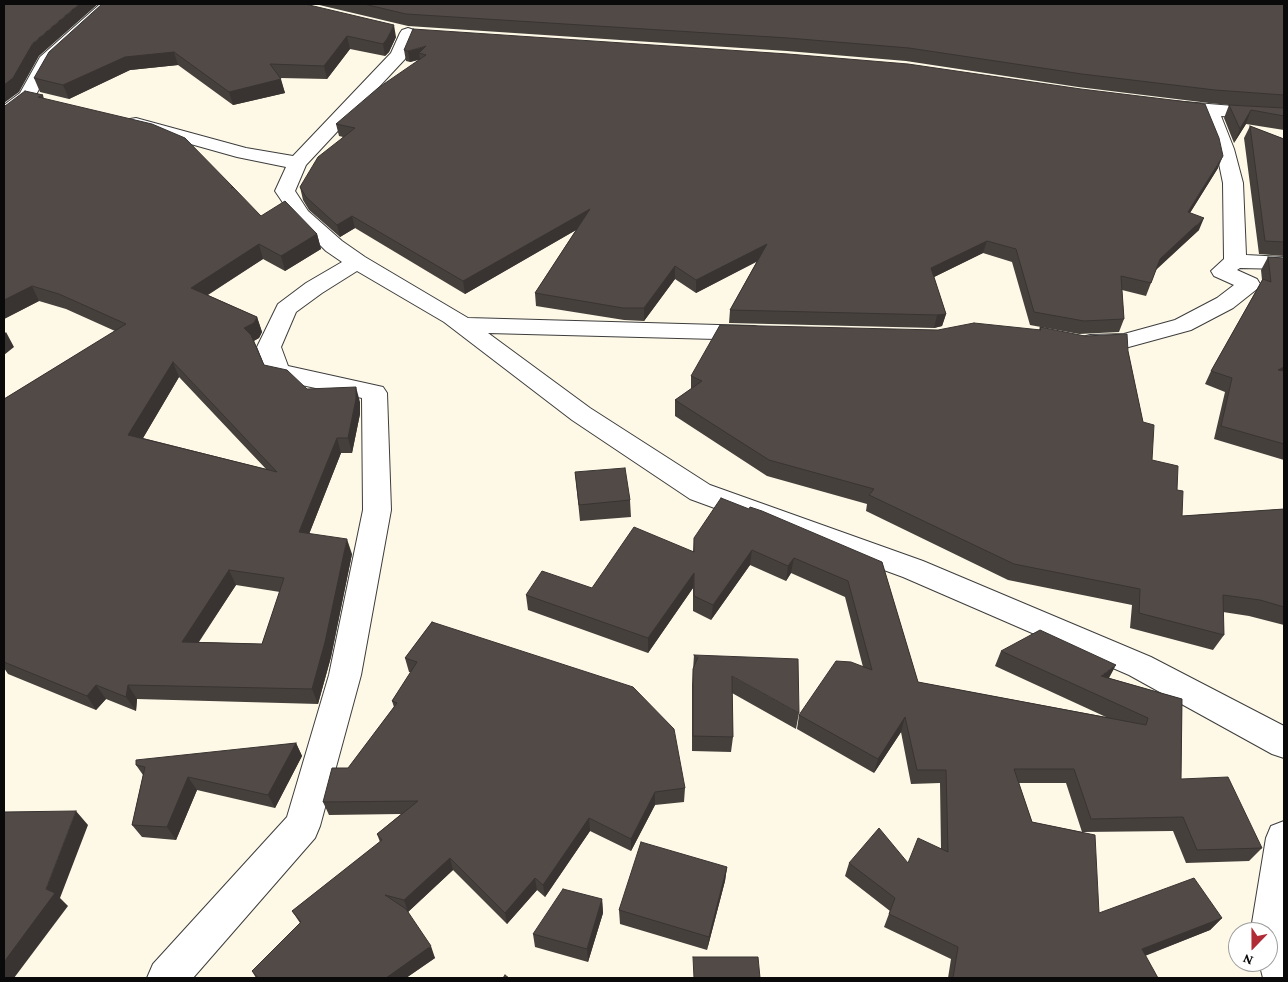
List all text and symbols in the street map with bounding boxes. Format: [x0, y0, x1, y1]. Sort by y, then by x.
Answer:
north arrow [1228, 922, 1278, 972]
text: N [1240, 951, 1255, 969]

